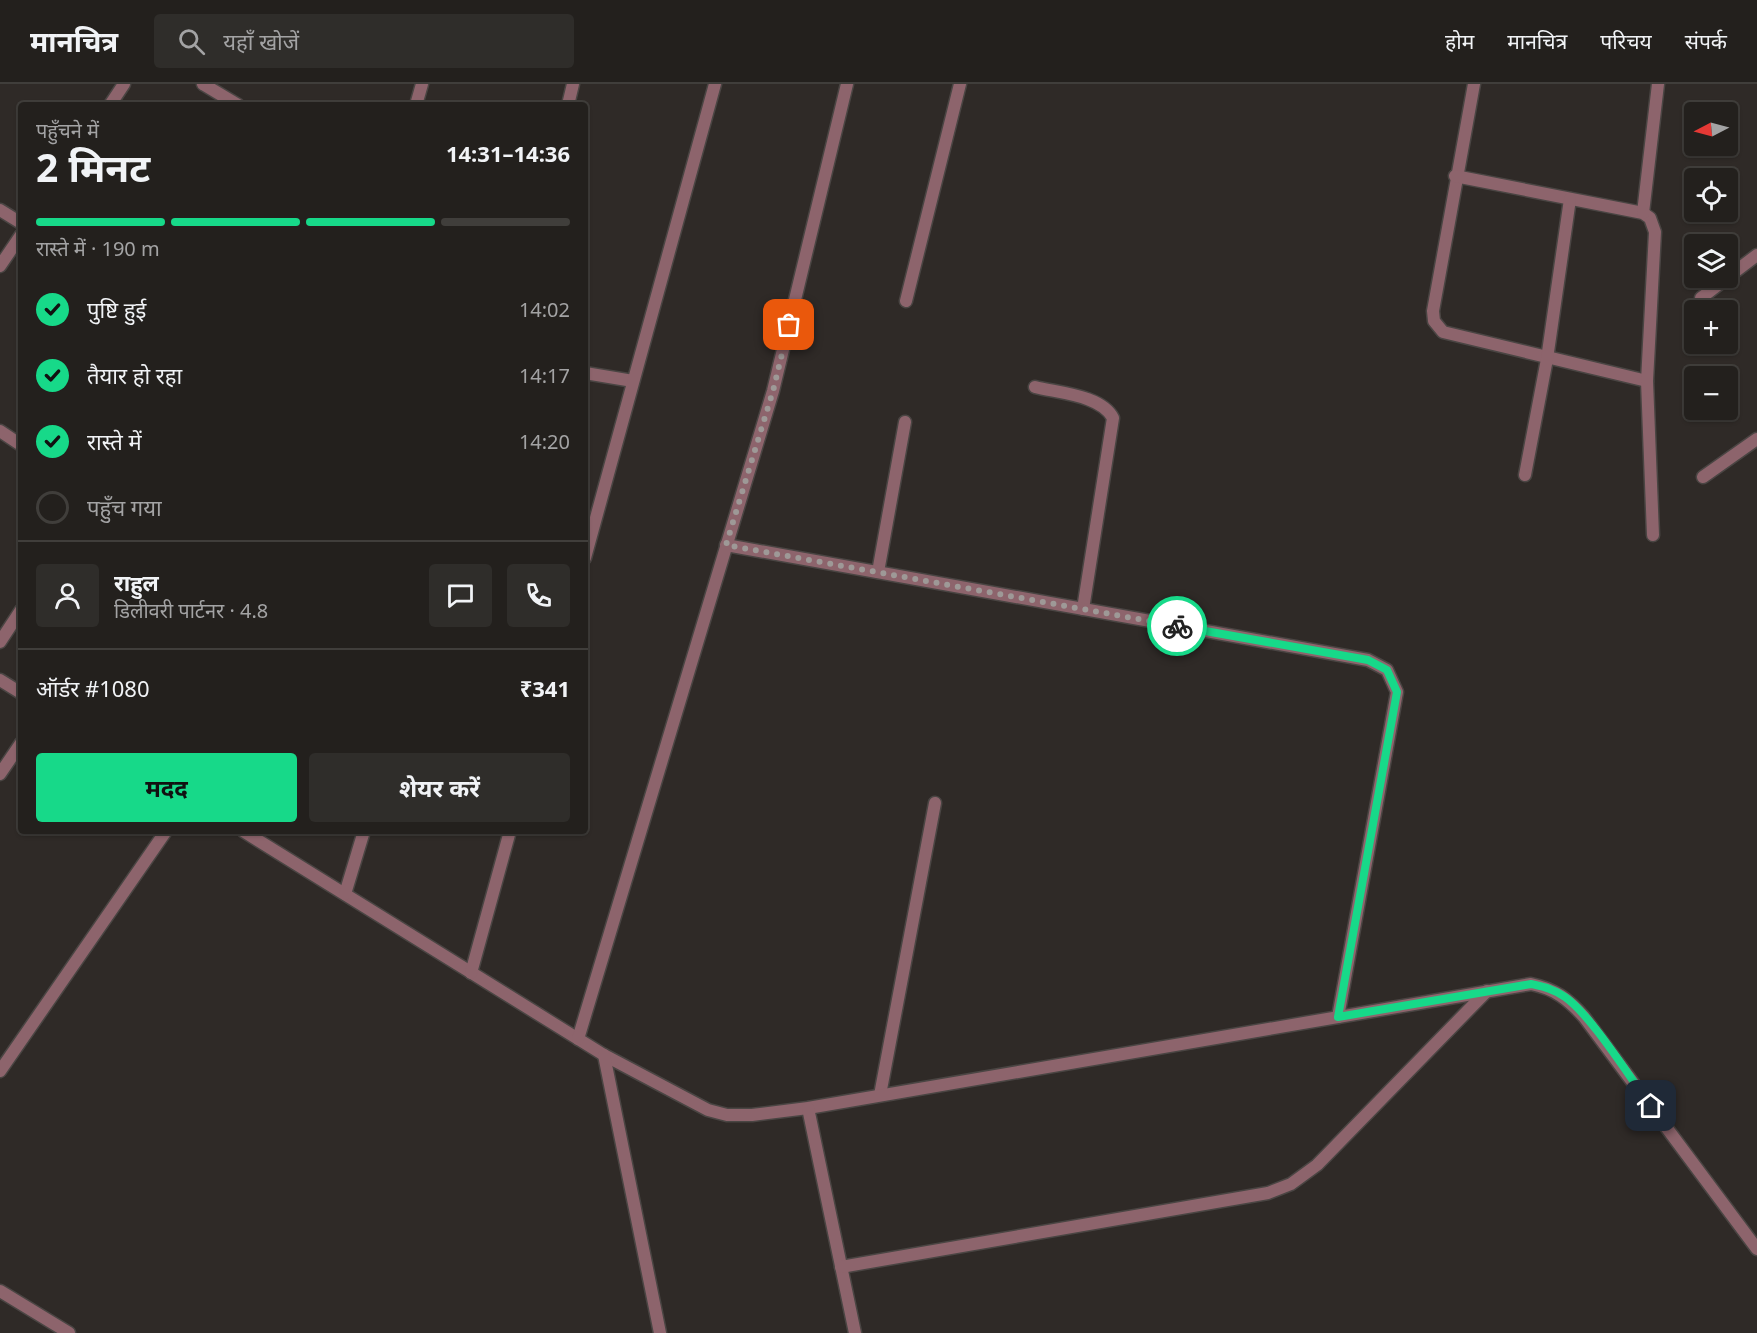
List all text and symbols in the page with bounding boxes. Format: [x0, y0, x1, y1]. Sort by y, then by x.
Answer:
search box [154, 14, 574, 68]
text: मानचित्र [30, 22, 118, 60]
icon: search [175, 25, 208, 58]
text: यहाँ खोजें [223, 26, 299, 56]
text: होम [1445, 27, 1474, 55]
text: मानचित्र [1507, 27, 1567, 55]
text: परिचय [1600, 27, 1652, 55]
text: संपर्क [1685, 27, 1727, 55]
north arrow [1684, 102, 1738, 156]
map controls [1684, 102, 1738, 420]
text: पहुँचने में [36, 117, 99, 144]
text: 14:31–14:36 [446, 138, 570, 168]
text: 2 मिनट [36, 140, 150, 193]
button: locate [1684, 168, 1738, 222]
button: layers [1684, 234, 1738, 288]
text: रास्ते में · 190 m [36, 235, 160, 262]
icon: check [36, 293, 69, 326]
text: पुष्टि हुई [87, 294, 146, 324]
text: 14:02 [519, 296, 570, 323]
pin [763, 299, 814, 350]
button: + [1684, 300, 1738, 354]
icon: bag [772, 308, 805, 341]
icon: check [36, 359, 69, 392]
text: तैयार हो रहा [87, 360, 182, 390]
text: 14:17 [519, 362, 570, 389]
button: − [1684, 366, 1738, 420]
icon: check [36, 425, 69, 458]
text: रास्ते में [87, 426, 142, 456]
text: 14:20 [519, 428, 570, 455]
text: पहुँच गया [87, 492, 162, 522]
button: person [36, 564, 99, 627]
button: chat [429, 564, 492, 627]
button: phone [507, 564, 570, 627]
text: राहुल [114, 567, 159, 597]
courier [1147, 596, 1207, 656]
text: डिलीवरी पार्टनर · 4.8 [114, 597, 268, 624]
icon: bike [1161, 610, 1194, 643]
text: ऑर्डर #1080 [36, 673, 150, 703]
text: ₹341 [520, 673, 570, 703]
button: मदद [36, 753, 297, 822]
button: शेयर करें [309, 753, 570, 822]
pin [1625, 1080, 1676, 1131]
icon: home [1634, 1089, 1667, 1122]

